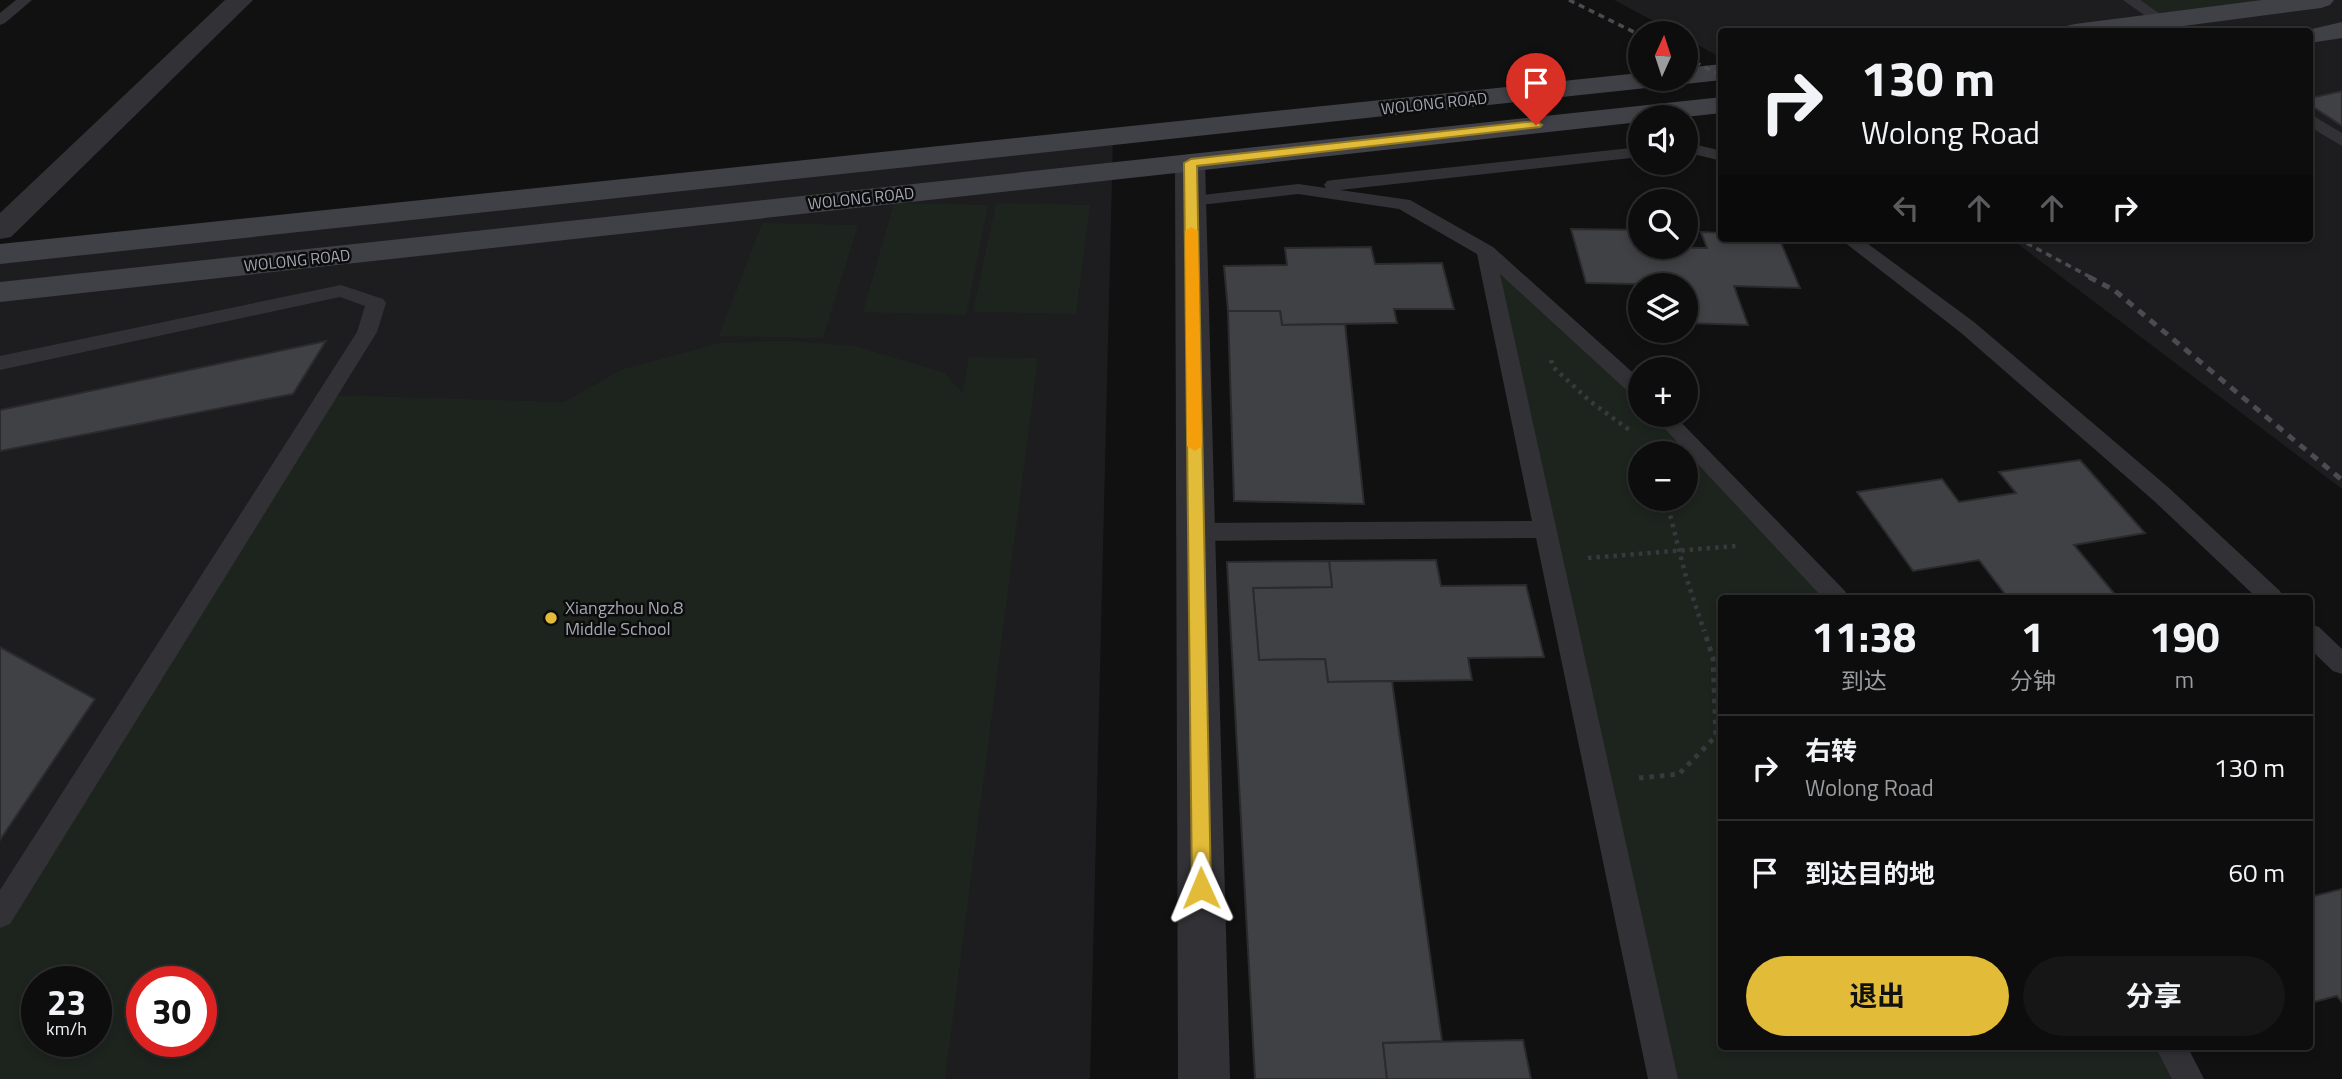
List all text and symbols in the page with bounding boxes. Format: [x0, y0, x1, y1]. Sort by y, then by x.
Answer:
north arrow [1628, 21, 1698, 91]
map controls [1628, 21, 1698, 511]
text: 130 m [1861, 40, 1995, 115]
pin [1506, 53, 1566, 125]
icon: right [1746, 56, 1837, 147]
icon: arrive [1517, 64, 1555, 102]
street label: WOLONG ROAD [1380, 85, 1488, 121]
button: sound [1628, 105, 1698, 175]
text: Wolong Road [1861, 108, 2040, 156]
street label: WOLONG ROAD [807, 180, 915, 216]
button: search [1628, 189, 1698, 259]
icon: left [1887, 189, 1925, 227]
icon: ahead [1960, 189, 1998, 227]
icon: ahead [2033, 189, 2071, 227]
icon: right [2106, 189, 2144, 227]
street label: WOLONG ROAD [243, 242, 351, 278]
button: layers [1628, 273, 1698, 343]
button: + [1628, 357, 1698, 427]
button: − [1628, 441, 1698, 511]
place label: Xiangzhou No.8 Middle School [565, 594, 683, 642]
text: 11:38 [1811, 604, 1916, 668]
text: 1 [2021, 604, 2044, 668]
text: 190 [2149, 604, 2220, 668]
marker: Xiangzhou No.8 Middle School [543, 610, 559, 626]
text: m [2175, 662, 2194, 697]
text: 到达 [1841, 663, 1887, 698]
text: 分钟 [2010, 663, 2056, 698]
text: 右转 [1805, 731, 1857, 770]
text: 130 m [2214, 748, 2285, 787]
icon: right [1746, 749, 1784, 787]
text: Wolong Road [1805, 770, 1934, 805]
position arrow [1164, 851, 1238, 925]
text: 60 m [2228, 853, 2285, 892]
icon: arrive [1746, 854, 1784, 892]
text: 到达目的地 [1805, 854, 1935, 893]
button: 退出 [1746, 956, 2009, 1036]
button: 分享 [2023, 956, 2285, 1036]
speed limit sign: 30 [126, 966, 217, 1057]
text: 23 [47, 975, 86, 1029]
text: km/h [46, 1015, 87, 1042]

